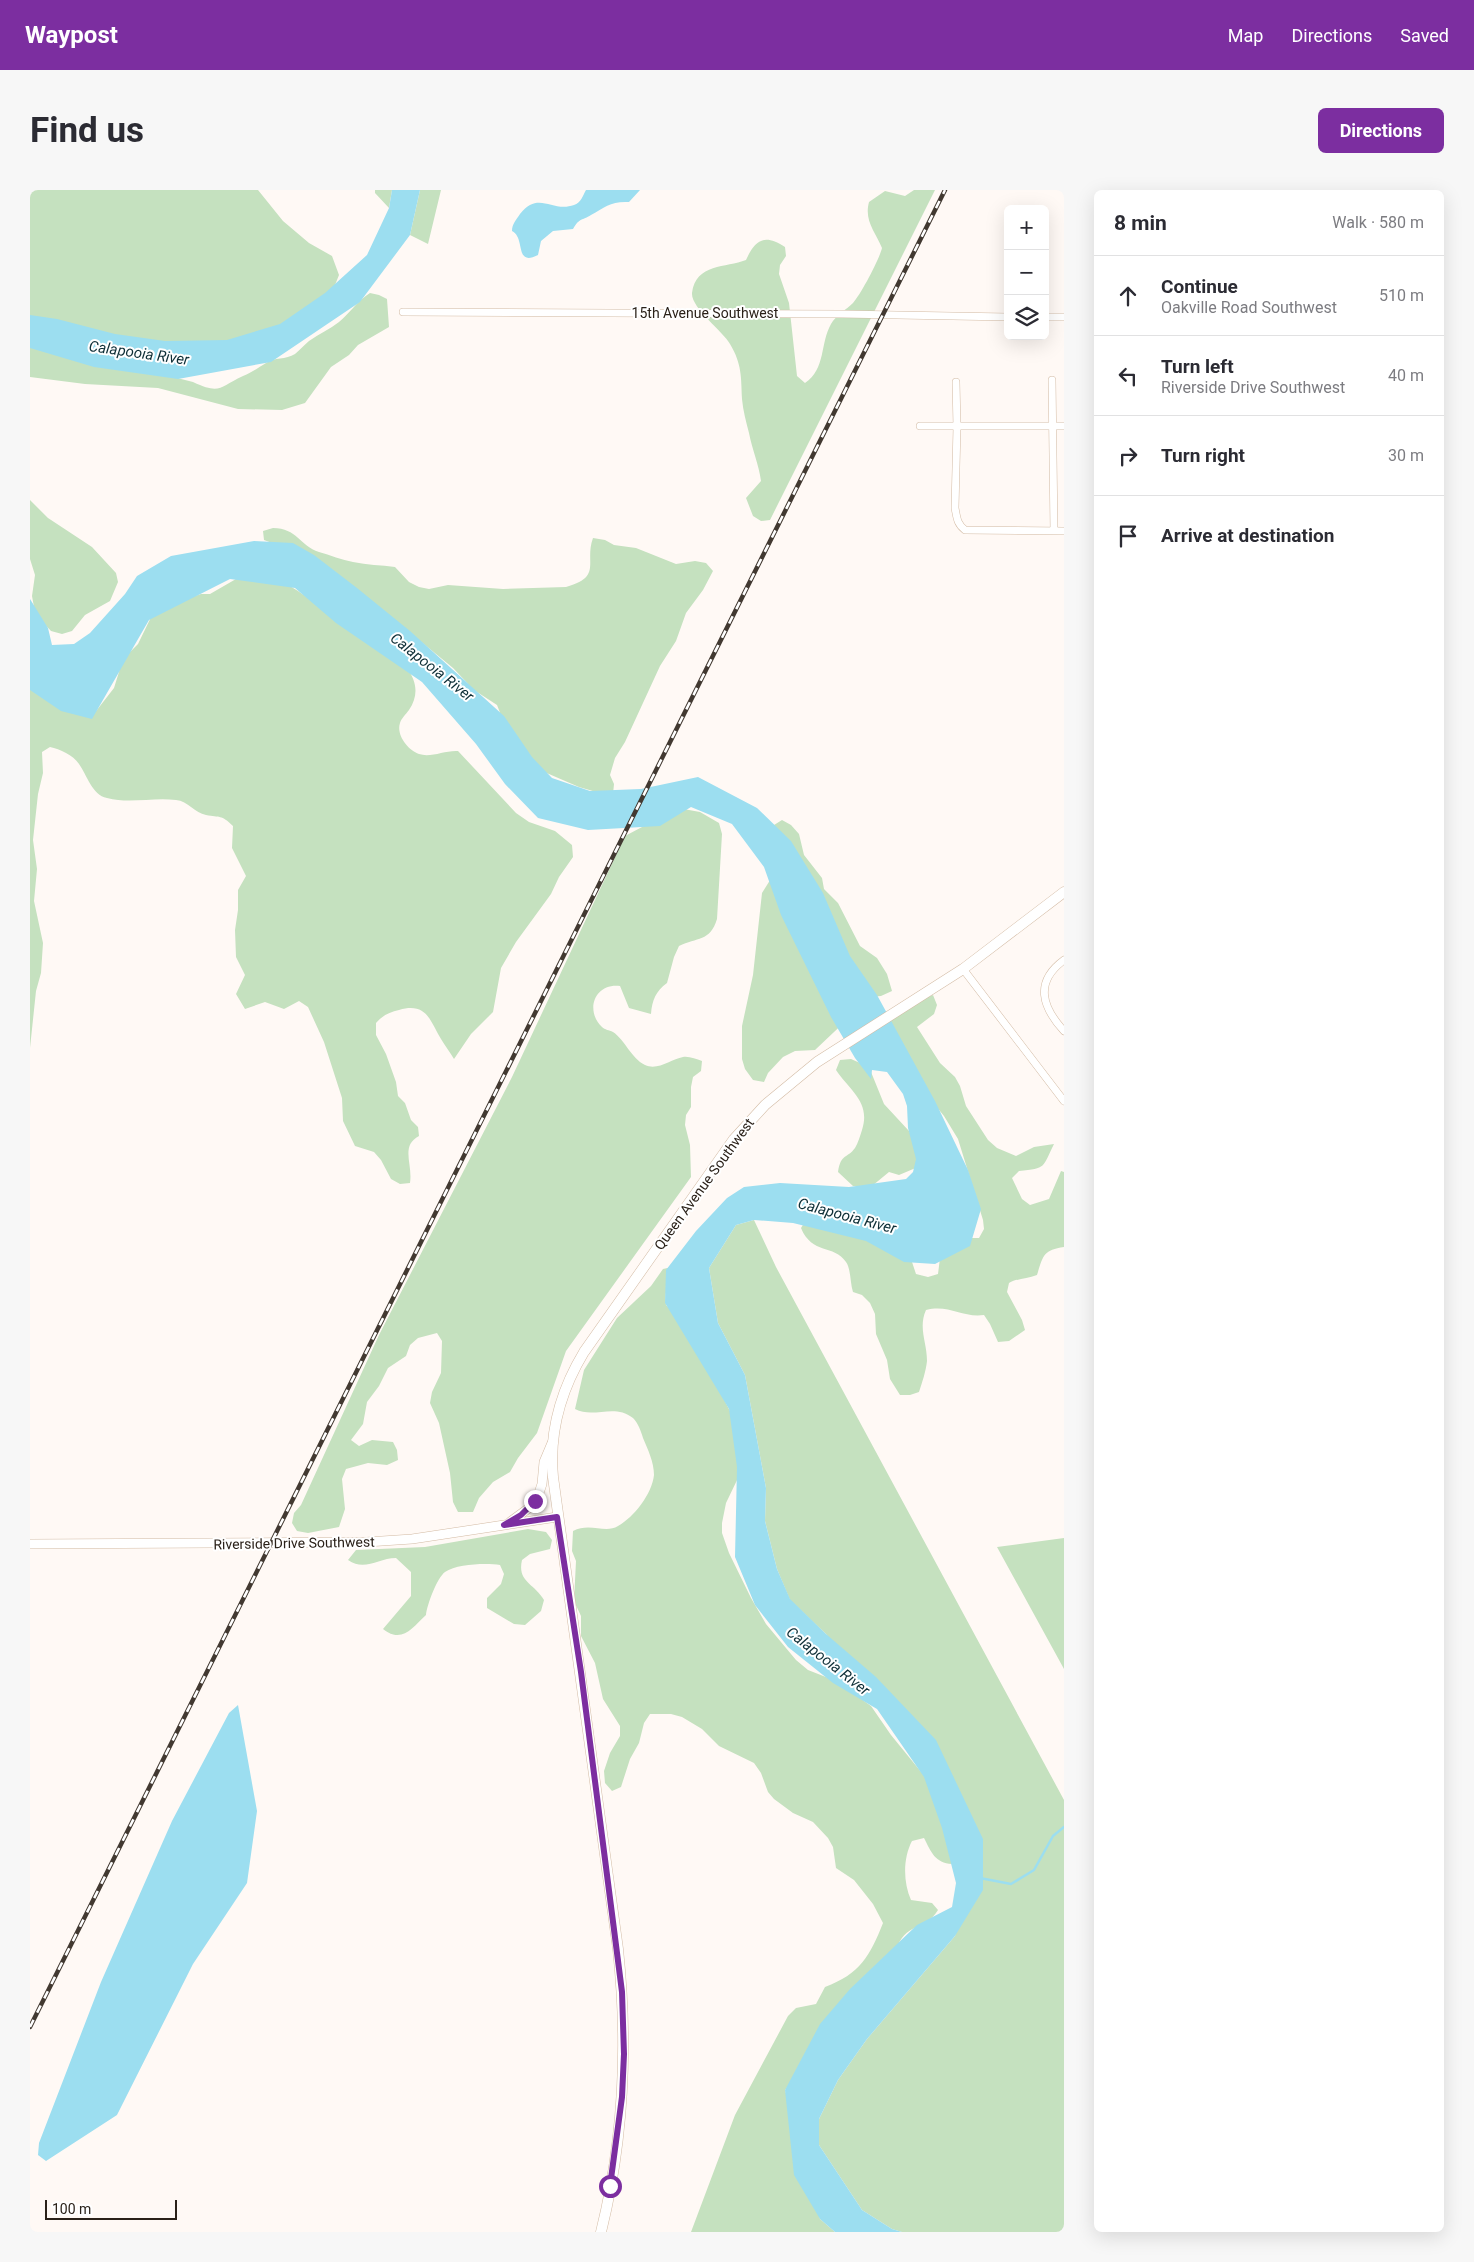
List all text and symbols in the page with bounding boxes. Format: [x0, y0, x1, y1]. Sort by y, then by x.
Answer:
text: Waypost [25, 21, 118, 49]
text: Map [1228, 25, 1263, 46]
text: Directions [1291, 25, 1372, 46]
text: Saved [1400, 25, 1449, 46]
button: Directions [1318, 108, 1444, 153]
text: Find us [30, 110, 144, 151]
map controls [1004, 205, 1049, 340]
button: + [1004, 205, 1049, 250]
text: 8 min [1114, 211, 1167, 235]
text: Walk · 580 m [1332, 213, 1424, 232]
button: − [1004, 250, 1049, 295]
text: Continue [1161, 275, 1238, 298]
icon: ahead [1114, 282, 1142, 310]
text: 510 m [1379, 286, 1424, 305]
button: layers [1004, 295, 1049, 340]
text: Oakville Road Southwest [1161, 298, 1337, 317]
street label: 15th Avenue Southwest [632, 305, 779, 321]
water label: Calapooia River [88, 337, 191, 369]
text: Turn left [1161, 355, 1234, 378]
icon: left [1114, 362, 1142, 390]
text: 40 m [1388, 366, 1424, 385]
text: Riverside Drive Southwest [1161, 378, 1345, 397]
icon: right [1114, 442, 1142, 470]
text: Turn right [1161, 444, 1245, 467]
text: 30 m [1388, 446, 1424, 465]
icon: arrive [1114, 522, 1142, 550]
text: Arrive at destination [1161, 524, 1334, 547]
water label: Calapooia River [387, 629, 478, 706]
street label: Queen Avenue Southwest [651, 1115, 757, 1253]
water label: Calapooia River [796, 1194, 899, 1238]
route end [524, 1490, 547, 1513]
street label: Riverside Drive Southwest [213, 1534, 375, 1552]
water label: Calapooia River [783, 1623, 874, 1700]
route start [599, 2175, 622, 2198]
scale bar [45, 2197, 178, 2220]
text: 100 m [52, 2201, 91, 2217]

